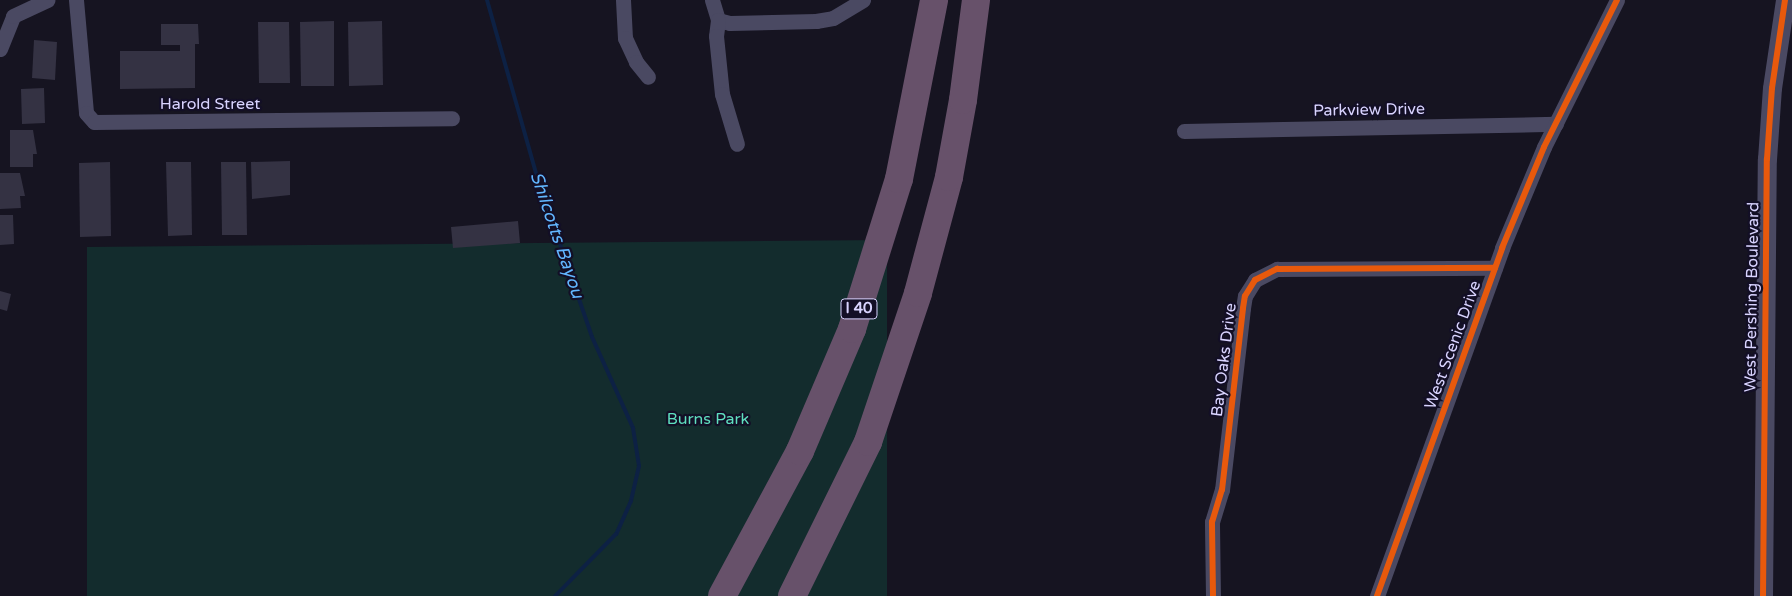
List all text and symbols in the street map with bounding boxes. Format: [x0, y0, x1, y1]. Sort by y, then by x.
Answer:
street label: Harold Street [160, 94, 260, 114]
street label: Parkview Drive [1313, 99, 1425, 121]
water label: Shilcotts Bayou [525, 169, 589, 301]
street label: West Pershing Boulevard [1741, 202, 1763, 392]
street label: West Scenic Drive [1421, 278, 1485, 412]
road number: I 40 [840, 296, 878, 322]
street label: Bay Oaks Drive [1208, 302, 1240, 418]
park label: Burns Park [667, 409, 749, 429]

